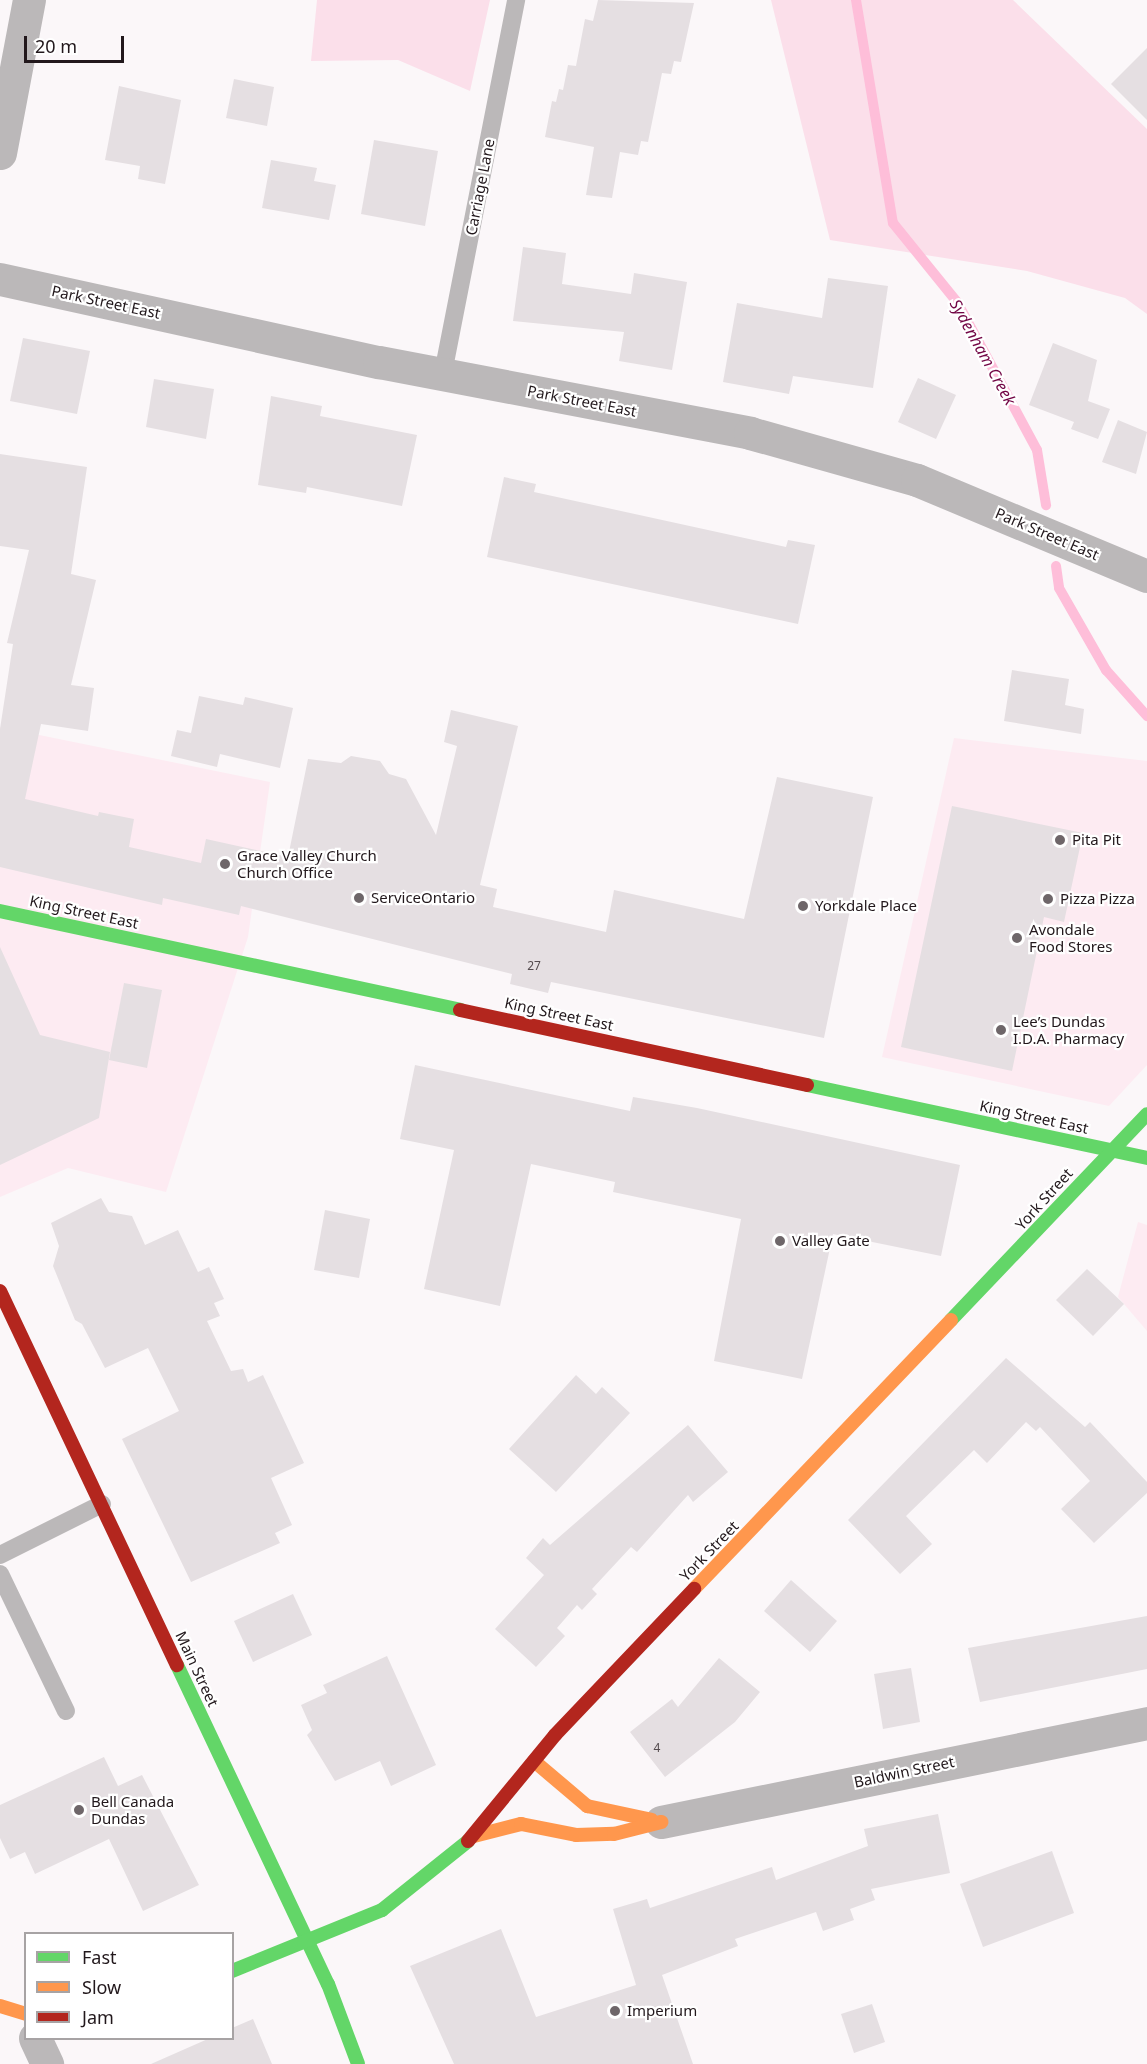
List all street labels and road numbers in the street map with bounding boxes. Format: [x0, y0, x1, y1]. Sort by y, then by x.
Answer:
street label: Carriage Lane [462, 137, 498, 237]
street label: Park Street East [50, 282, 162, 322]
street label: Park Street East [526, 382, 638, 420]
street label: Park Street East [993, 504, 1101, 564]
street label: King Street East [28, 892, 140, 932]
street label: King Street East [503, 994, 615, 1034]
street label: King Street East [978, 1097, 1090, 1137]
street label: York Street [1012, 1164, 1076, 1234]
street label: York Street [676, 1517, 742, 1585]
street label: Main Street [172, 1629, 222, 1709]
street label: Baldwin Street [852, 1753, 956, 1791]

